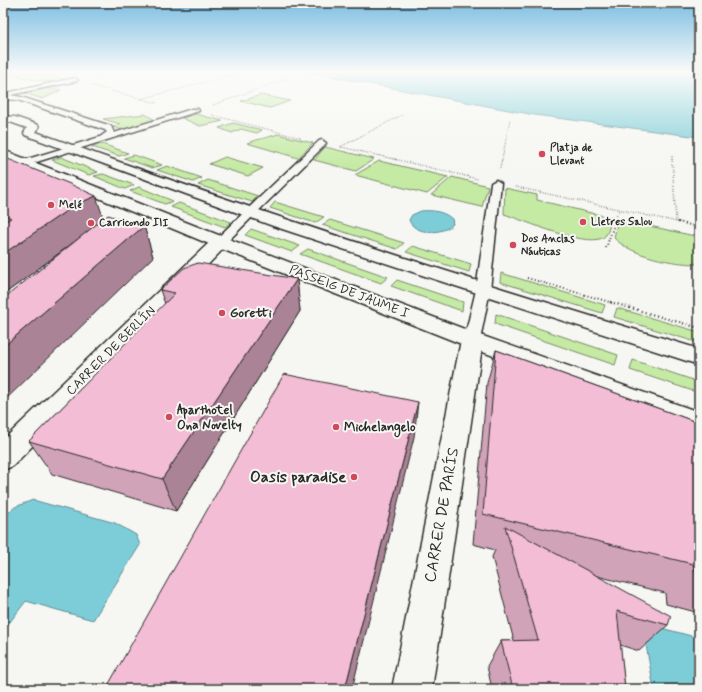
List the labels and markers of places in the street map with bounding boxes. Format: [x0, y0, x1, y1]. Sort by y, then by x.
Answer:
place label: Platja de Llevant [550, 141, 593, 168]
marker: Platja de Llevant [537, 149, 547, 159]
place label: Melé [59, 198, 82, 212]
marker: Melé [46, 200, 56, 210]
place label: Lletres Salou [591, 215, 652, 229]
place label: Carricondo III [99, 216, 168, 230]
marker: Lletres Salou [578, 217, 588, 227]
marker: Carricondo III [86, 218, 96, 228]
place label: Dos Anclas Náuticas [521, 232, 575, 259]
marker: Dos Anclas Náuticas [508, 240, 518, 250]
place label: Goretti [230, 305, 272, 322]
marker: Goretti [217, 308, 227, 318]
place label: Aparthotel Ona Novelty [177, 402, 242, 434]
marker: Aparthotel Ona Novelty [164, 412, 174, 422]
place label: Michelangelo [344, 419, 416, 438]
marker: Michelangelo [331, 422, 341, 432]
place label: Oasis paradise [250, 467, 346, 488]
marker: Oasis paradise [349, 472, 359, 482]

